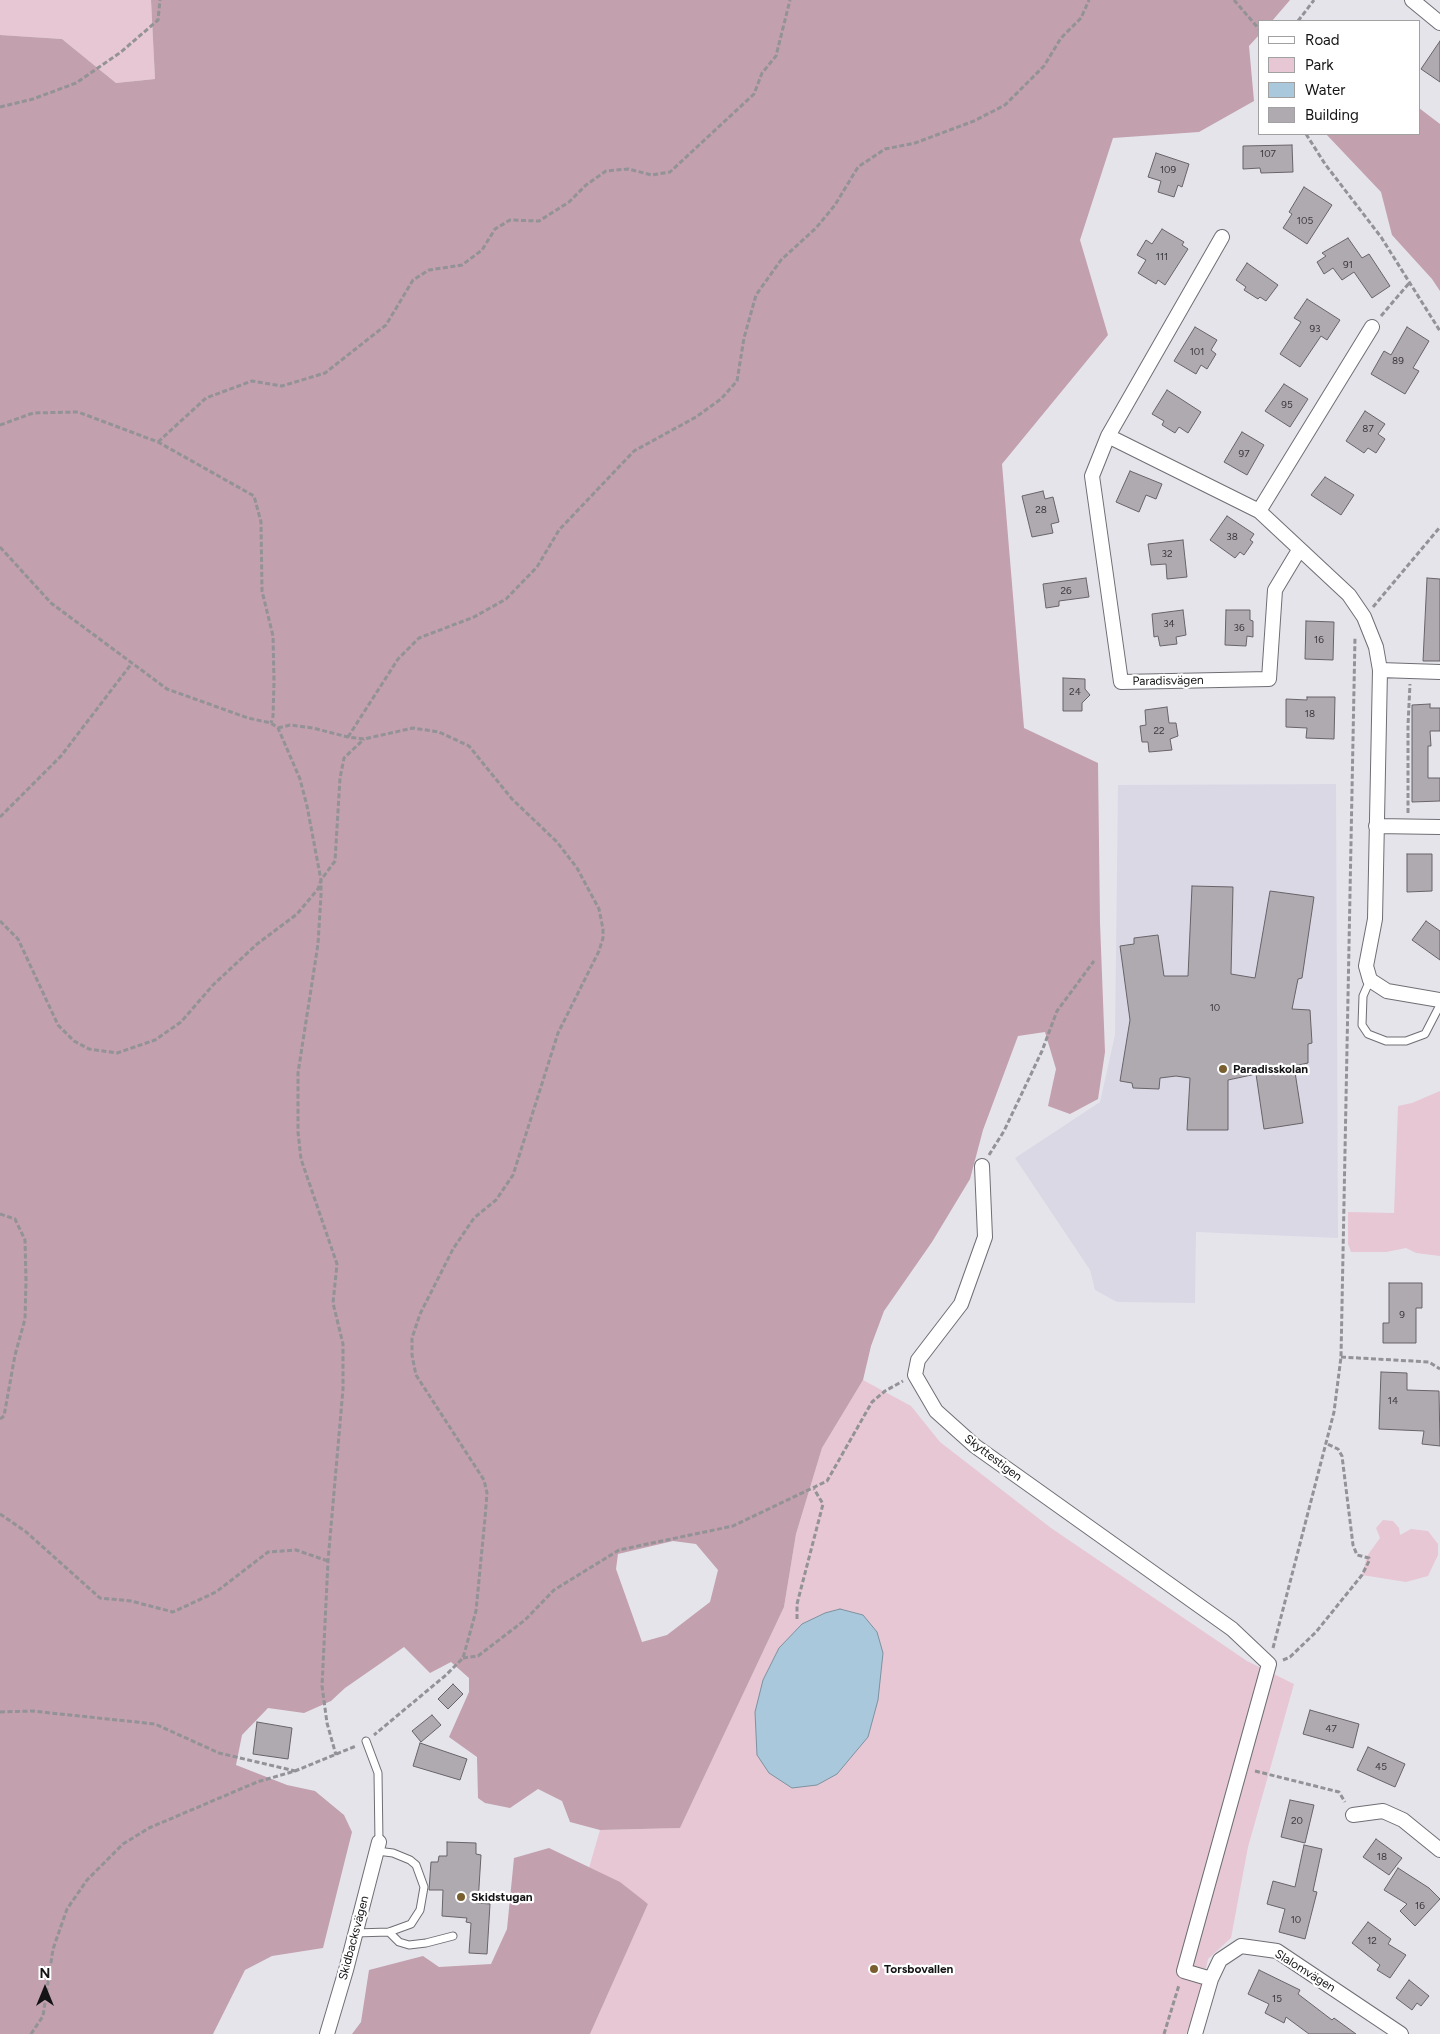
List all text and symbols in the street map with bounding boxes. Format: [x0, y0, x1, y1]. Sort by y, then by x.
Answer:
legend [1258, 20, 1420, 135]
text: Road [1305, 31, 1340, 49]
text: Park [1305, 56, 1334, 74]
text: Water [1305, 81, 1345, 99]
text: Building [1305, 106, 1359, 124]
house number: 107 [1260, 148, 1276, 160]
house number: 109 [1160, 164, 1176, 176]
house number: 105 [1297, 215, 1313, 227]
house number: 111 [1156, 251, 1168, 263]
house number: 91 [1343, 259, 1353, 271]
house number: 93 [1309, 323, 1321, 335]
house number: 101 [1190, 346, 1204, 358]
house number: 89 [1392, 355, 1404, 367]
house number: 95 [1281, 399, 1293, 411]
house number: 87 [1362, 423, 1374, 435]
house number: 97 [1238, 448, 1250, 460]
house number: 28 [1035, 504, 1047, 516]
house number: 38 [1226, 531, 1238, 543]
house number: 32 [1161, 548, 1173, 560]
house number: 26 [1060, 585, 1072, 597]
house number: 34 [1163, 618, 1175, 630]
house number: 36 [1233, 622, 1245, 634]
house number: 16 [1314, 634, 1324, 646]
street label: Paradisvägen [1132, 673, 1204, 689]
house number: 24 [1069, 686, 1081, 698]
house number: 18 [1305, 708, 1315, 720]
house number: 22 [1153, 725, 1165, 737]
house number: 10 [1210, 1002, 1220, 1014]
place label: Paradisskolan [1233, 1062, 1308, 1076]
marker: Paradisskolan [1217, 1063, 1229, 1075]
house number: 9 [1399, 1309, 1405, 1321]
house number: 14 [1388, 1395, 1398, 1407]
street label: Skyttestigen [961, 1432, 1025, 1484]
house number: 47 [1325, 1723, 1337, 1735]
house number: 45 [1375, 1761, 1387, 1773]
house number: 20 [1291, 1815, 1303, 1827]
house number: 18 [1377, 1851, 1387, 1863]
place label: Skidstugan [471, 1890, 533, 1904]
marker: Skidstugan [455, 1891, 467, 1903]
street label: Skidbacksvägen [336, 1894, 372, 1982]
house number: 16 [1415, 1900, 1425, 1912]
house number: 10 [1291, 1914, 1301, 1926]
house number: 12 [1367, 1935, 1377, 1947]
street label: Slalomvägen [1272, 1947, 1338, 1995]
place label: Torsbovallen [884, 1962, 953, 1976]
marker: Torsbovallen [868, 1963, 880, 1975]
north arrow [20, 1964, 70, 2014]
text: N [40, 1965, 50, 1982]
house number: 15 [1272, 1993, 1282, 2005]

